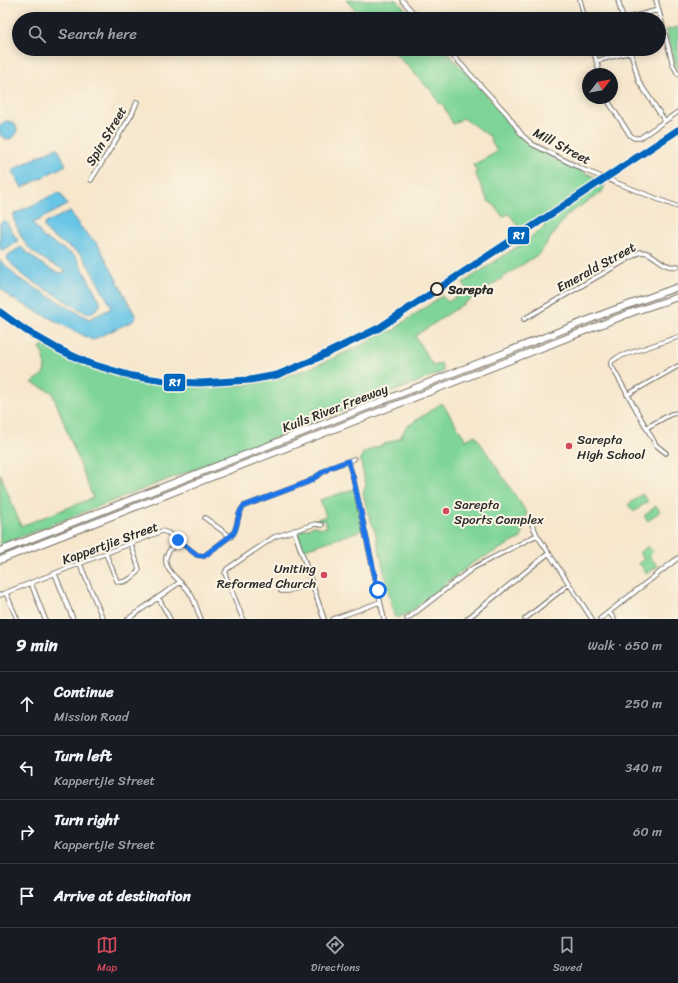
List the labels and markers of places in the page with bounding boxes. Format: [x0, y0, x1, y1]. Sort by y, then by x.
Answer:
place label: Sarepta [447, 278, 494, 301]
marker: Sarepta [430, 282, 444, 296]
place label: Sarepta High School [577, 428, 645, 466]
marker: Sarepta High School [564, 441, 574, 451]
place label: Sarepta Sports Complex [454, 493, 544, 531]
marker: Sarepta Sports Complex [441, 506, 451, 516]
place label: Uniting Reformed Church [217, 557, 316, 595]
marker: Uniting Reformed Church [319, 570, 329, 580]

